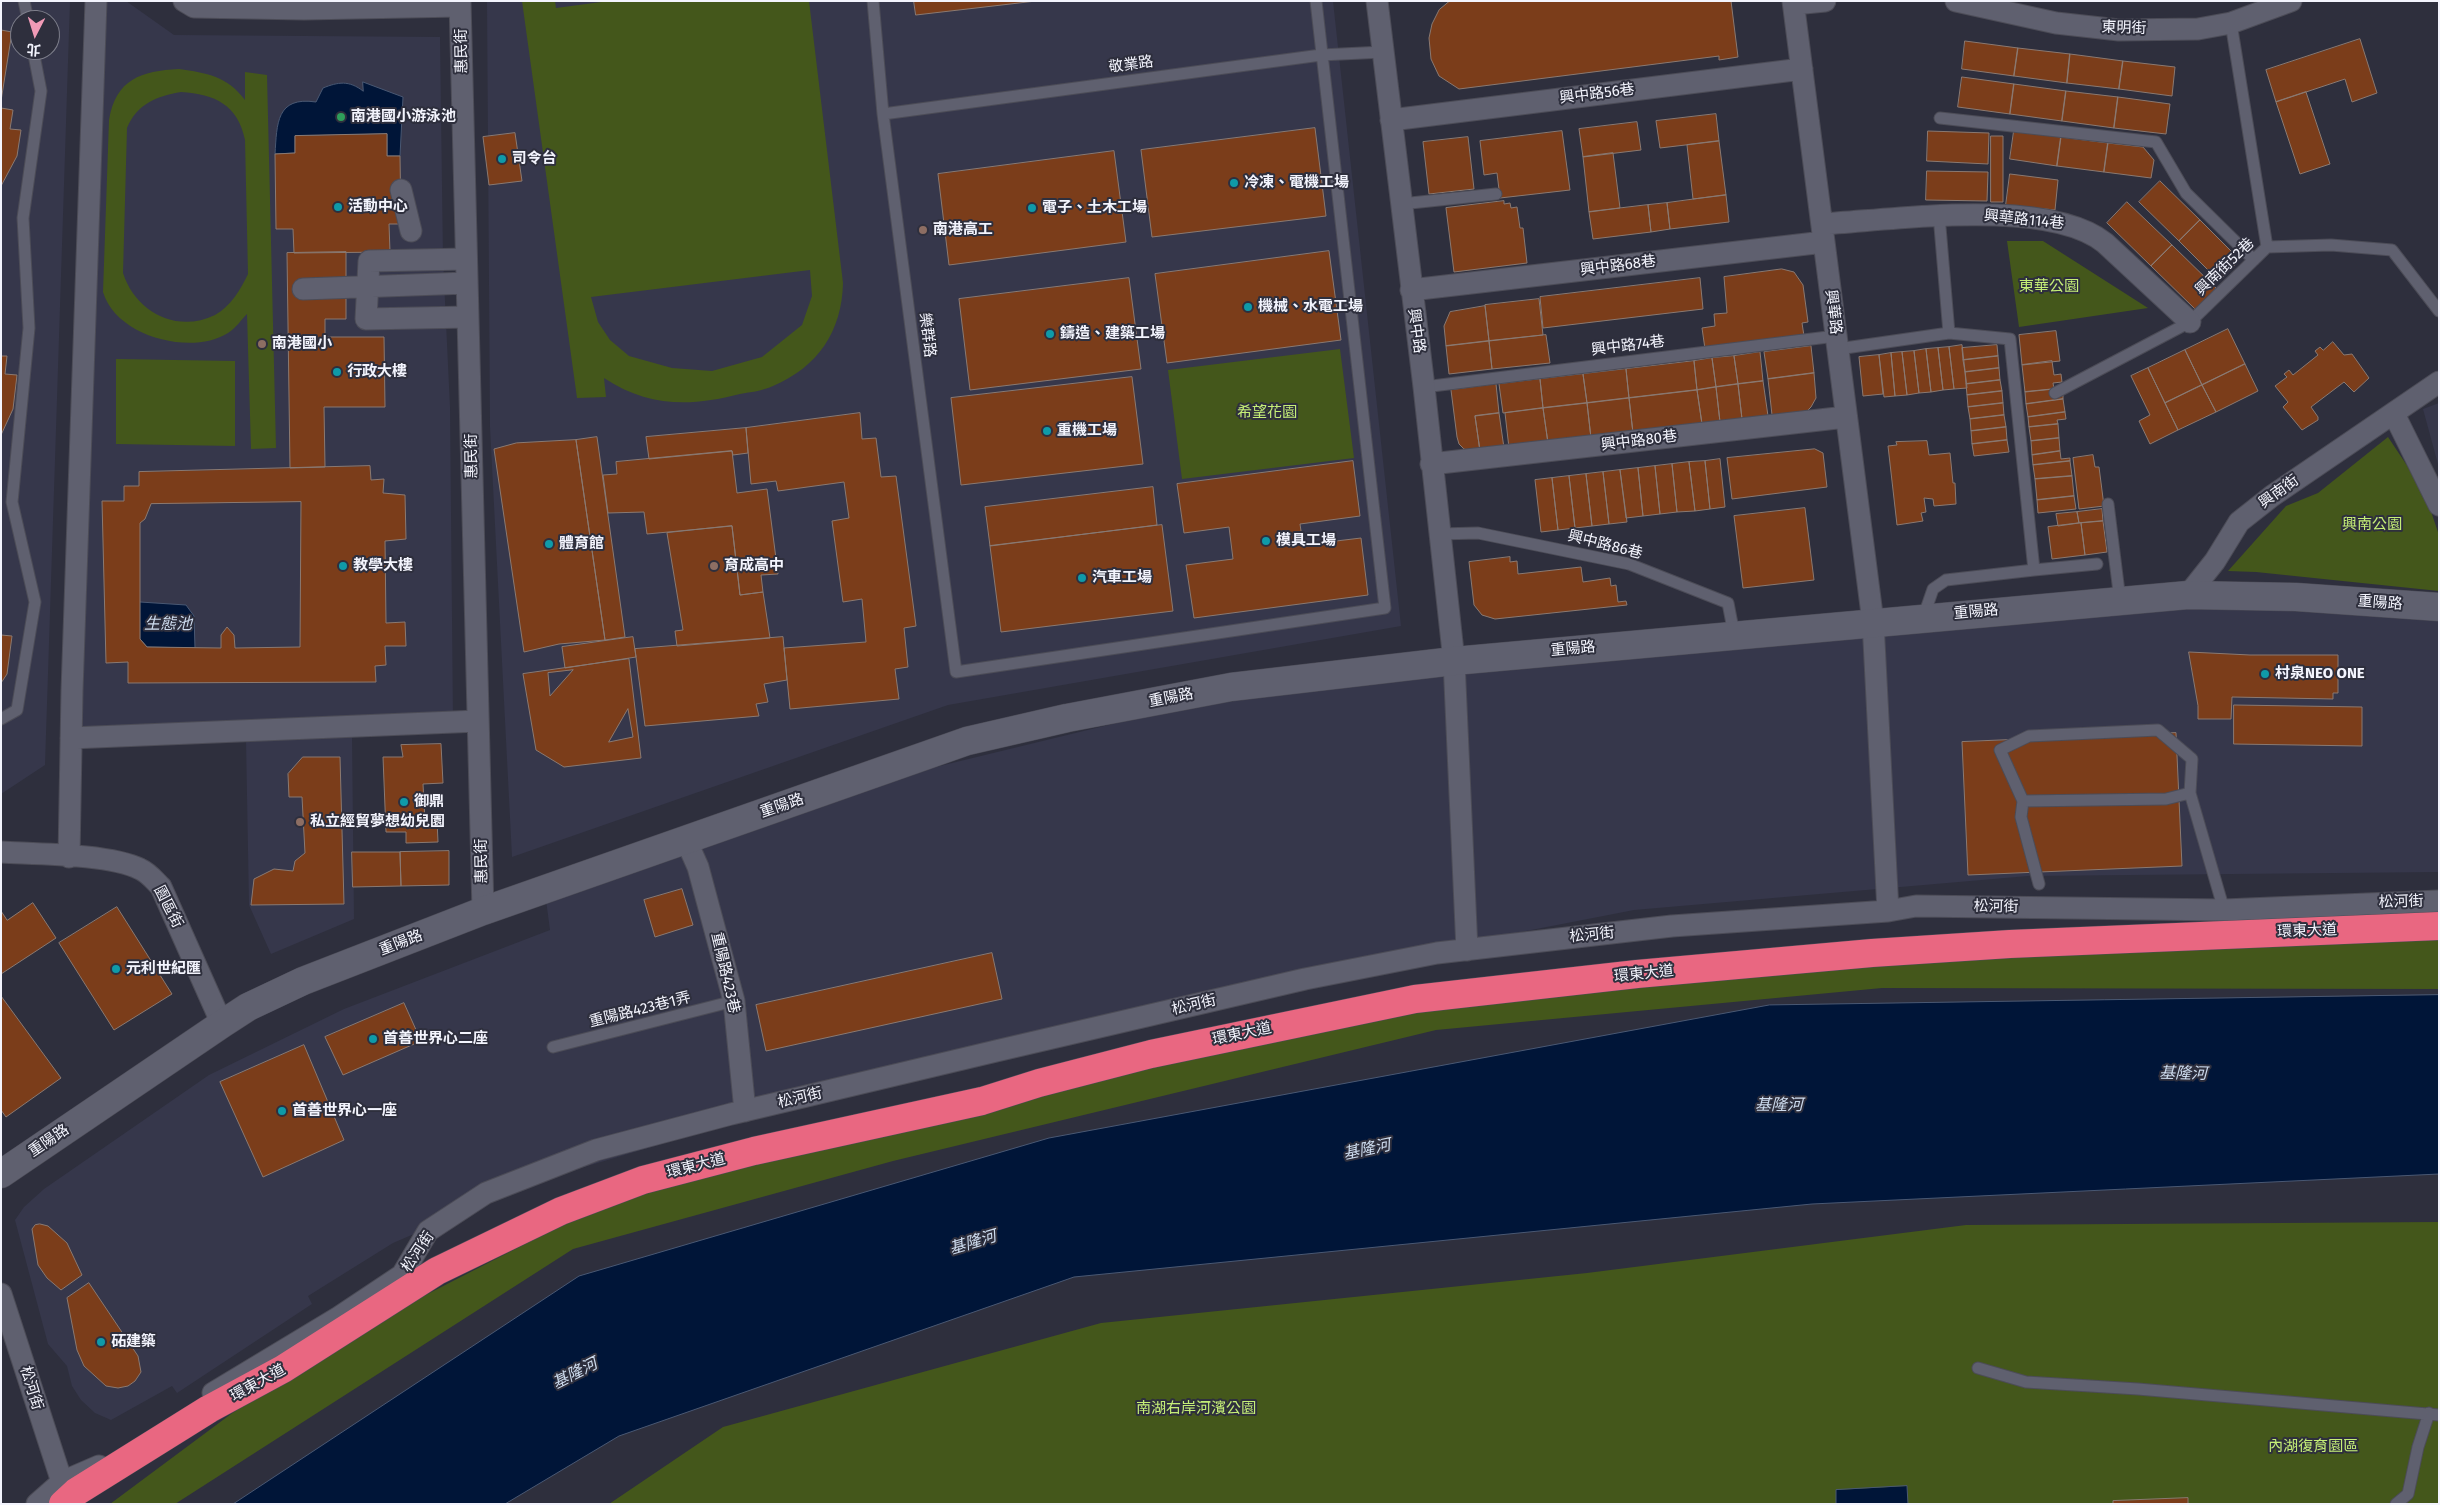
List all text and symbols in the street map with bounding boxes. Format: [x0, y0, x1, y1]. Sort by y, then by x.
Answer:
north arrow [10, 10, 60, 60]
street label: 東明街 [2101, 18, 2147, 38]
street label: 惠民街 [453, 28, 471, 74]
text: 北 [26, 40, 41, 59]
street label: 敬業路 [1107, 53, 1155, 77]
street label: 興中路56巷 [1558, 80, 1636, 108]
place label: 南港國小游泳池 [351, 108, 456, 126]
marker: 南港國小游泳池 [335, 111, 347, 123]
place label: 司令台 [512, 150, 557, 168]
marker: 司令台 [496, 153, 508, 165]
place label: 冷凍、電機工場 [1244, 174, 1349, 192]
marker: 冷凍、電機工場 [1228, 177, 1240, 189]
place label: 活動中心 [348, 198, 408, 216]
place label: 電子、土木工場 [1042, 199, 1147, 217]
marker: 活動中心 [332, 201, 344, 213]
marker: 電子、土木工場 [1026, 202, 1038, 214]
street label: 興華路114巷 [1983, 207, 2065, 233]
place label: 南港高工 [933, 221, 993, 239]
marker: 南港高工 [917, 224, 929, 236]
street label: 興南街52巷 [2192, 235, 2258, 299]
street label: 興中路68巷 [1579, 252, 1657, 280]
park label: 東華公園 [2019, 278, 2079, 296]
street label: 興華路 [1821, 289, 1845, 335]
place label: 機械、水電工場 [1258, 298, 1363, 316]
marker: 機械、水電工場 [1242, 301, 1254, 313]
street label: 興中路 [1404, 307, 1428, 355]
street label: 樂群路 [915, 312, 939, 358]
place label: 鑄造、建築工場 [1060, 325, 1165, 343]
marker: 鑄造、建築工場 [1044, 328, 1056, 340]
street label: 興中路74巷 [1590, 333, 1666, 359]
place label: 南港國小 [272, 335, 332, 353]
marker: 南港國小 [256, 338, 268, 350]
place label: 行政大樓 [347, 363, 407, 381]
marker: 行政大樓 [331, 366, 343, 378]
park label: 希望花園 [1237, 404, 1297, 422]
place label: 重機工場 [1057, 422, 1117, 440]
marker: 重機工場 [1041, 425, 1053, 437]
street label: 興中路80巷 [1600, 427, 1678, 455]
street label: 惠民街 [463, 433, 481, 479]
street label: 興南街 [2256, 471, 2302, 513]
park label: 興南公園 [2342, 516, 2402, 534]
street label: 興中路86巷 [1566, 527, 1644, 563]
place label: 模具工場 [1276, 532, 1336, 550]
place label: 體育館 [559, 535, 604, 553]
marker: 模具工場 [1260, 535, 1272, 547]
marker: 體育館 [543, 538, 555, 550]
place label: 教學大樓 [353, 557, 413, 575]
place label: 育成高中 [724, 557, 784, 575]
marker: 教學大樓 [337, 560, 349, 572]
marker: 育成高中 [708, 560, 720, 572]
place label: 汽車工場 [1092, 569, 1152, 587]
marker: 汽車工場 [1076, 572, 1088, 584]
street label: 重陽路 [2357, 592, 2403, 614]
street label: 重陽路 [1953, 601, 1999, 623]
water label: 生態池 [144, 615, 192, 635]
street label: 重陽路 [1550, 638, 1596, 660]
place label: 村泉NEO ONE [2275, 665, 2365, 683]
marker: 村泉NEO ONE [2259, 668, 2271, 680]
street label: 重陽路 [1147, 685, 1195, 711]
street label: 重陽路 [758, 790, 806, 822]
place label: 御鼎 [414, 793, 444, 811]
marker: 御鼎 [398, 796, 410, 808]
place label: 私立經貿夢想幼兒園 [310, 813, 445, 831]
marker: 私立經貿夢想幼兒園 [294, 816, 306, 828]
street label: 惠民街 [473, 838, 491, 884]
street label: 園區街 [150, 883, 186, 931]
street label: 松河街 [2378, 892, 2424, 912]
street label: 松河街 [1973, 898, 2019, 916]
street label: 環東大道 [2277, 921, 2337, 941]
street label: 松河街 [1569, 924, 1615, 946]
street label: 重陽路 [377, 927, 425, 959]
street label: 重陽路423巷 [707, 931, 743, 1015]
place label: 元利世紀匯 [126, 960, 201, 978]
street label: 環東大道 [1613, 962, 1675, 986]
marker: 元利世紀匯 [110, 963, 122, 975]
street label: 重陽路423巷1弄 [587, 989, 693, 1031]
street label: 松河街 [1170, 991, 1218, 1019]
street label: 環東大道 [1211, 1019, 1273, 1049]
place label: 首善世界心二座 [383, 1030, 488, 1048]
marker: 首善世界心二座 [367, 1033, 379, 1045]
water label: 基隆河 [2159, 1064, 2207, 1084]
street label: 松河街 [776, 1084, 824, 1112]
water label: 基隆河 [1755, 1096, 1803, 1116]
place label: 首善世界心一座 [292, 1102, 397, 1120]
marker: 首善世界心一座 [276, 1105, 288, 1117]
street label: 重陽路 [25, 1121, 73, 1161]
water label: 基隆河 [1342, 1136, 1392, 1164]
street label: 環東大道 [665, 1150, 727, 1182]
water label: 基隆河 [947, 1227, 999, 1259]
street label: 松河街 [398, 1228, 438, 1276]
place label: 砳建築 [111, 1333, 156, 1351]
marker: 砳建築 [95, 1336, 107, 1348]
water label: 基隆河 [549, 1355, 601, 1393]
street label: 環東大道 [227, 1361, 289, 1405]
street label: 松河街 [16, 1364, 46, 1412]
park label: 南湖右岸河濱公園 [1136, 1400, 1256, 1418]
park label: 內湖復育園區 [2268, 1438, 2358, 1456]

